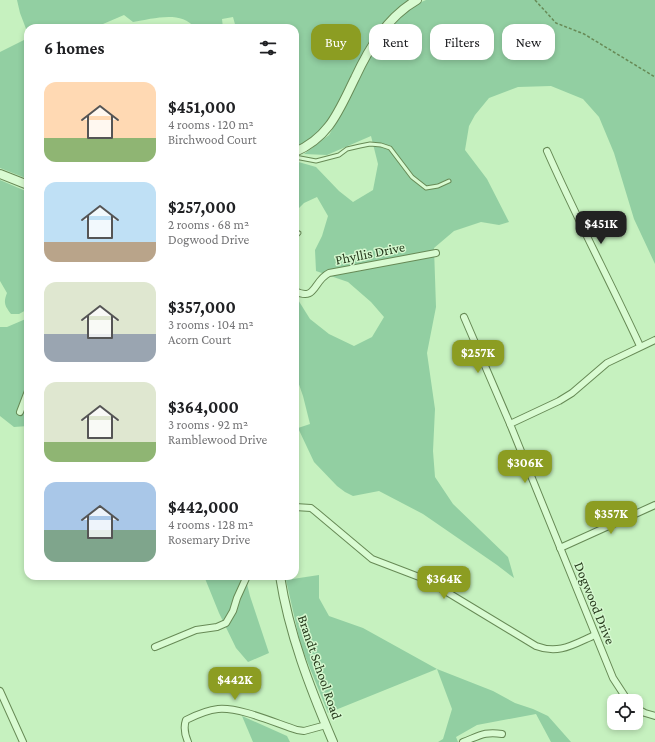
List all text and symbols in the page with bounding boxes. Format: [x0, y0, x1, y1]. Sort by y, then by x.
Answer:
chip: Buy [311, 24, 361, 60]
chip: Rent [369, 24, 422, 60]
chip: Filters [430, 24, 494, 60]
chip: New [502, 24, 555, 60]
icon: filters [257, 37, 279, 59]
text: 6 homes [44, 39, 104, 58]
icon: home [76, 98, 124, 146]
text: $451,000 [168, 98, 236, 117]
text: 4 rooms · 120 m² [168, 117, 254, 132]
text: Birchwood Court [168, 132, 257, 147]
icon: home [76, 198, 124, 246]
text: $257,000 [168, 198, 236, 217]
pin: $451K [573, 211, 629, 245]
text: $451K [585, 216, 617, 231]
text: 2 rooms · 68 m² [168, 217, 249, 232]
text: Dogwood Drive [168, 232, 249, 247]
street label: Phyllis Drive [334, 238, 406, 268]
icon: home [76, 298, 124, 346]
text: $357,000 [168, 298, 236, 317]
text: 3 rooms · 104 m² [168, 317, 254, 332]
text: Acorn Court [168, 332, 231, 347]
pin: $257K [450, 340, 506, 374]
text: $257K [461, 345, 495, 360]
icon: home [76, 398, 124, 446]
text: $364,000 [168, 398, 239, 417]
text: 3 rooms · 92 m² [168, 417, 248, 432]
text: Ramblewood Drive [168, 432, 267, 447]
pin: $306K [497, 450, 553, 484]
text: $306K [507, 455, 543, 470]
icon: home [76, 498, 124, 546]
text: $442,000 [168, 498, 239, 517]
pin: $357K [583, 501, 639, 535]
text: $357K [594, 506, 628, 521]
text: 4 rooms · 128 m² [168, 517, 253, 532]
text: Rosemary Drive [168, 532, 250, 547]
street label: Dogwood Drive [571, 559, 619, 647]
pin: $364K [416, 566, 472, 600]
text: $364K [426, 571, 462, 586]
street label: Brandt School Road [295, 613, 346, 722]
pin: $442K [207, 667, 263, 701]
text: $442K [217, 672, 253, 687]
map controls [607, 694, 643, 730]
button: locate [607, 694, 643, 730]

